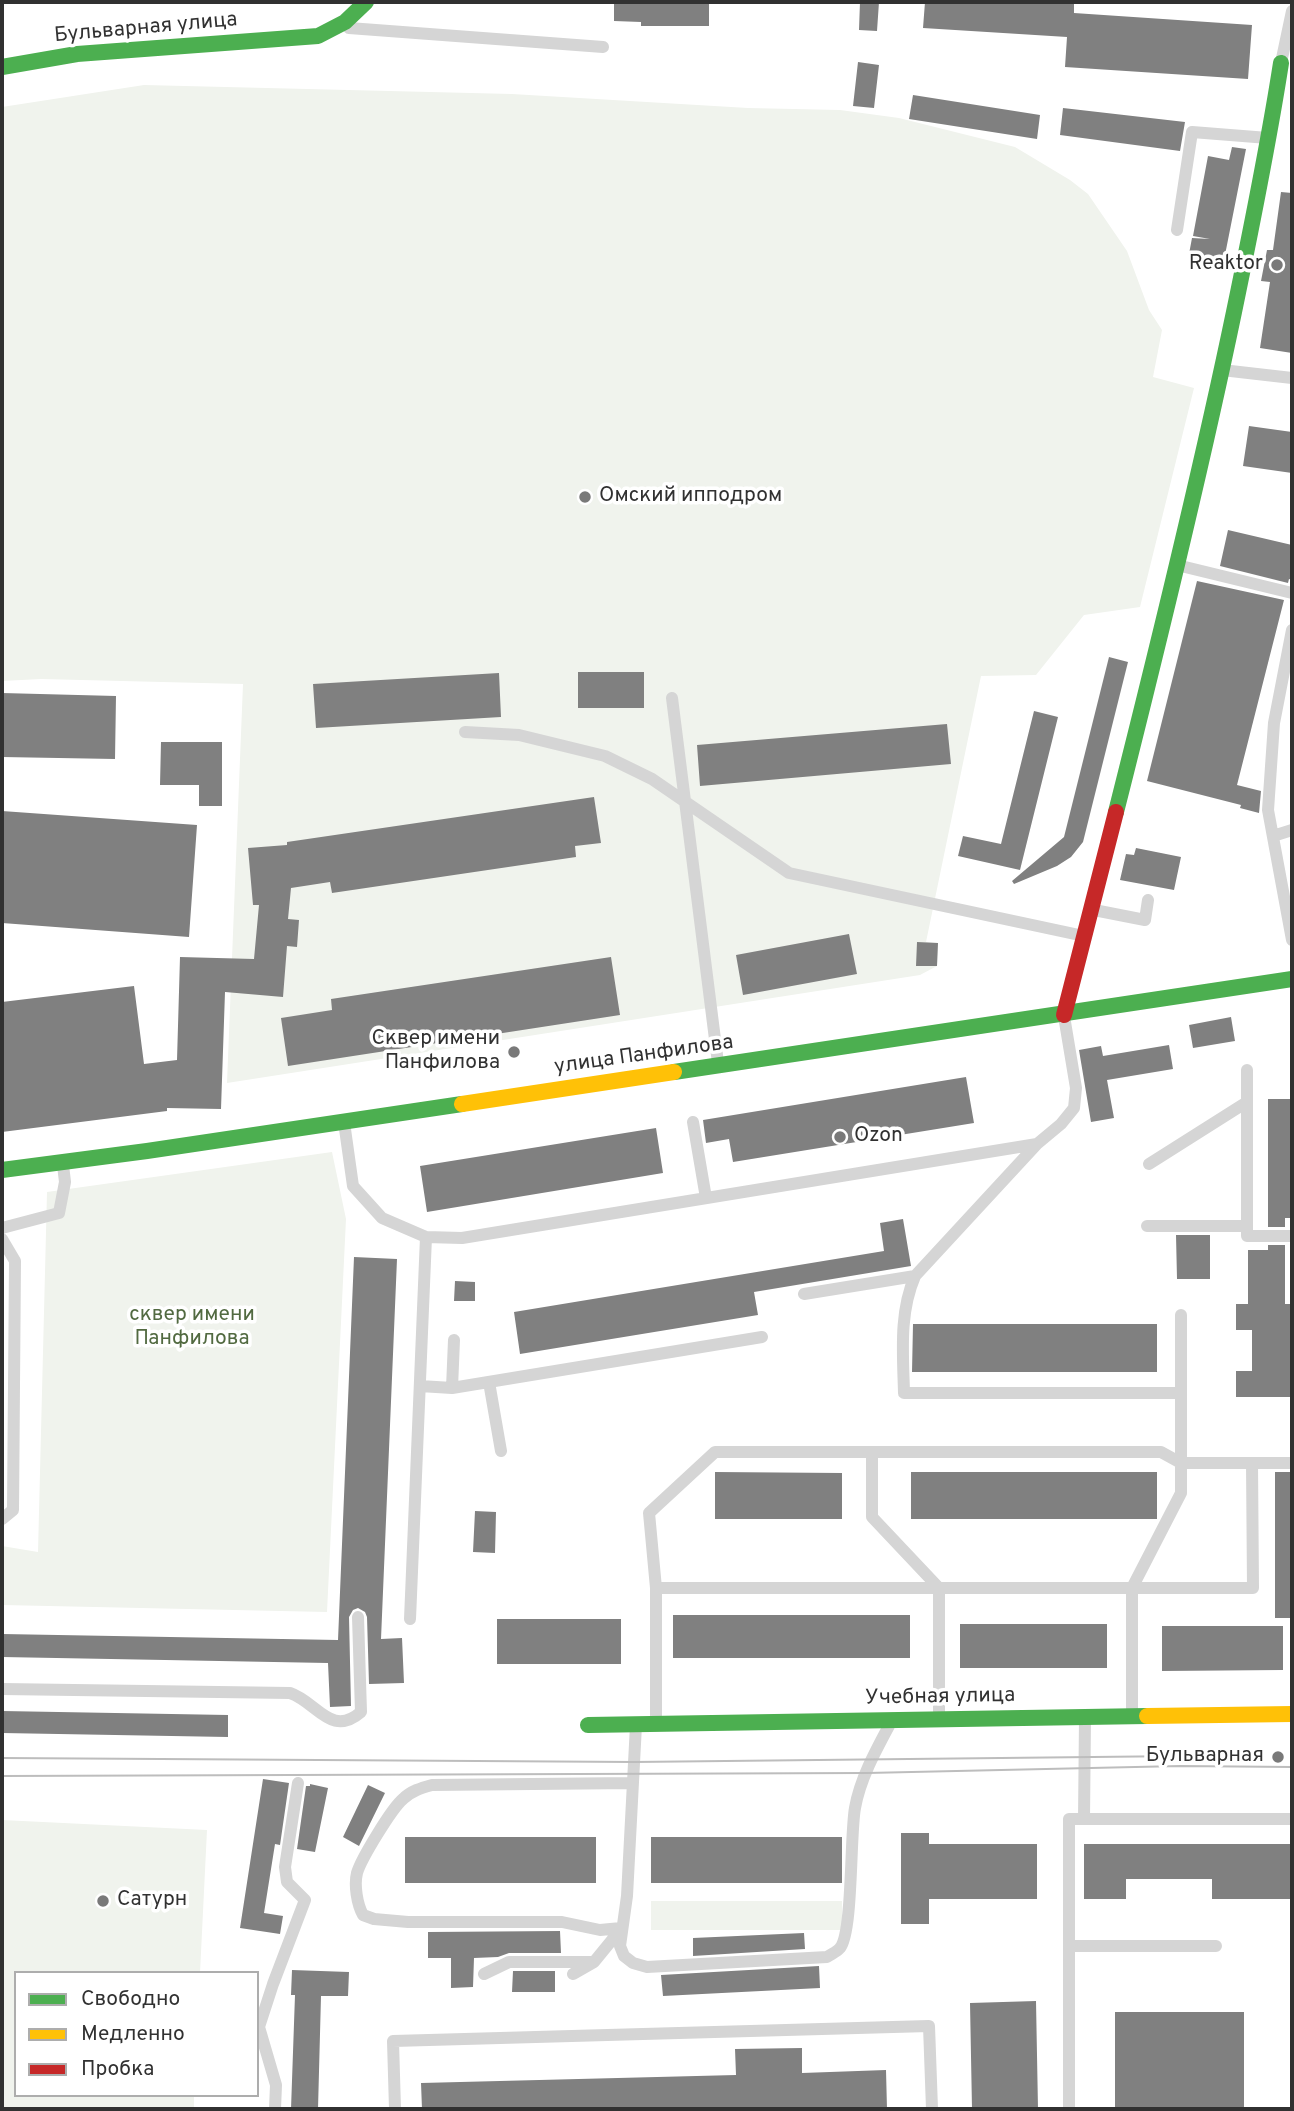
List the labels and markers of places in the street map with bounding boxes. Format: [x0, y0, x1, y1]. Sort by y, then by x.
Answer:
place label: Reaktor [1189, 252, 1263, 278]
marker: Reaktor [1269, 257, 1285, 273]
place label: Омский ипподром [599, 484, 782, 510]
marker: Омский ипподром [577, 489, 593, 505]
place label: Сквер имени Панфилова [371, 1027, 500, 1077]
marker: Сквер имени Панфилова [506, 1044, 522, 1060]
place label: Ozon [854, 1124, 903, 1150]
marker: Ozon [832, 1129, 848, 1145]
place label: Бульварная [1146, 1744, 1264, 1770]
marker: Бульварная [1270, 1749, 1286, 1765]
place label: Сатурн [117, 1888, 187, 1914]
marker: Сатурн [95, 1893, 111, 1909]

